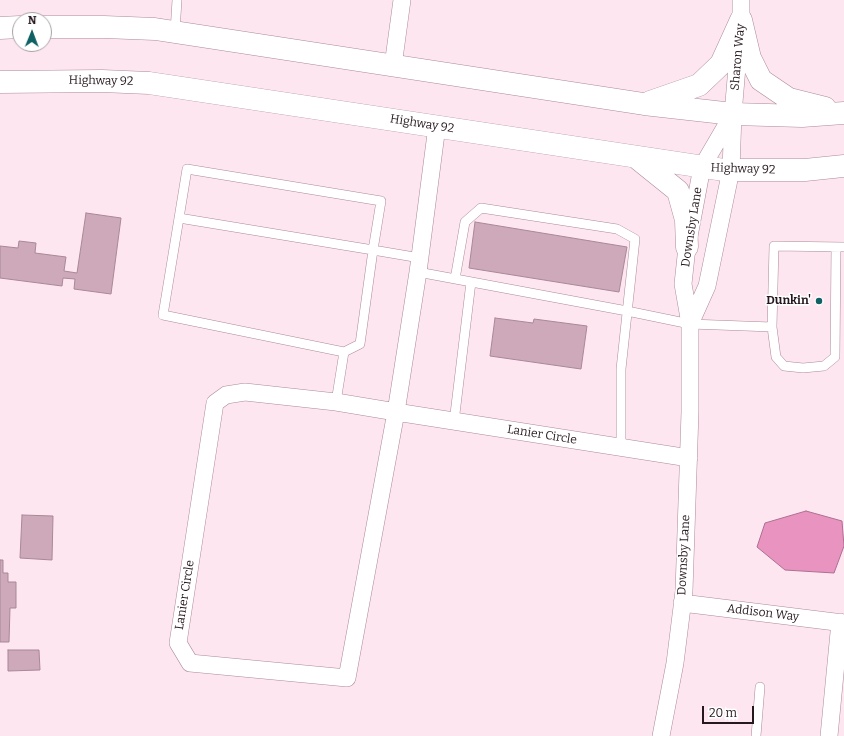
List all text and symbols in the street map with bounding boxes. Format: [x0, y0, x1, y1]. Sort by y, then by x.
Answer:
north arrow [12, 12, 52, 52]
text: N [28, 14, 37, 27]
street label: Sharon Way [728, 23, 748, 91]
street label: Highway 92 [69, 73, 133, 89]
street label: Highway 92 [389, 112, 455, 136]
street label: Highway 92 [710, 161, 776, 177]
street label: Downsby Lane [679, 186, 705, 268]
place label: Dunkin' [766, 294, 811, 308]
marker: Dunkin' [814, 296, 824, 306]
street label: Lanier Circle [506, 422, 578, 448]
street label: Downsby Lane [675, 514, 693, 596]
street label: Lanier Circle [172, 559, 198, 631]
street label: Addison Way [726, 601, 800, 625]
scale bar [704, 698, 756, 724]
text: 20 m [709, 706, 737, 720]

